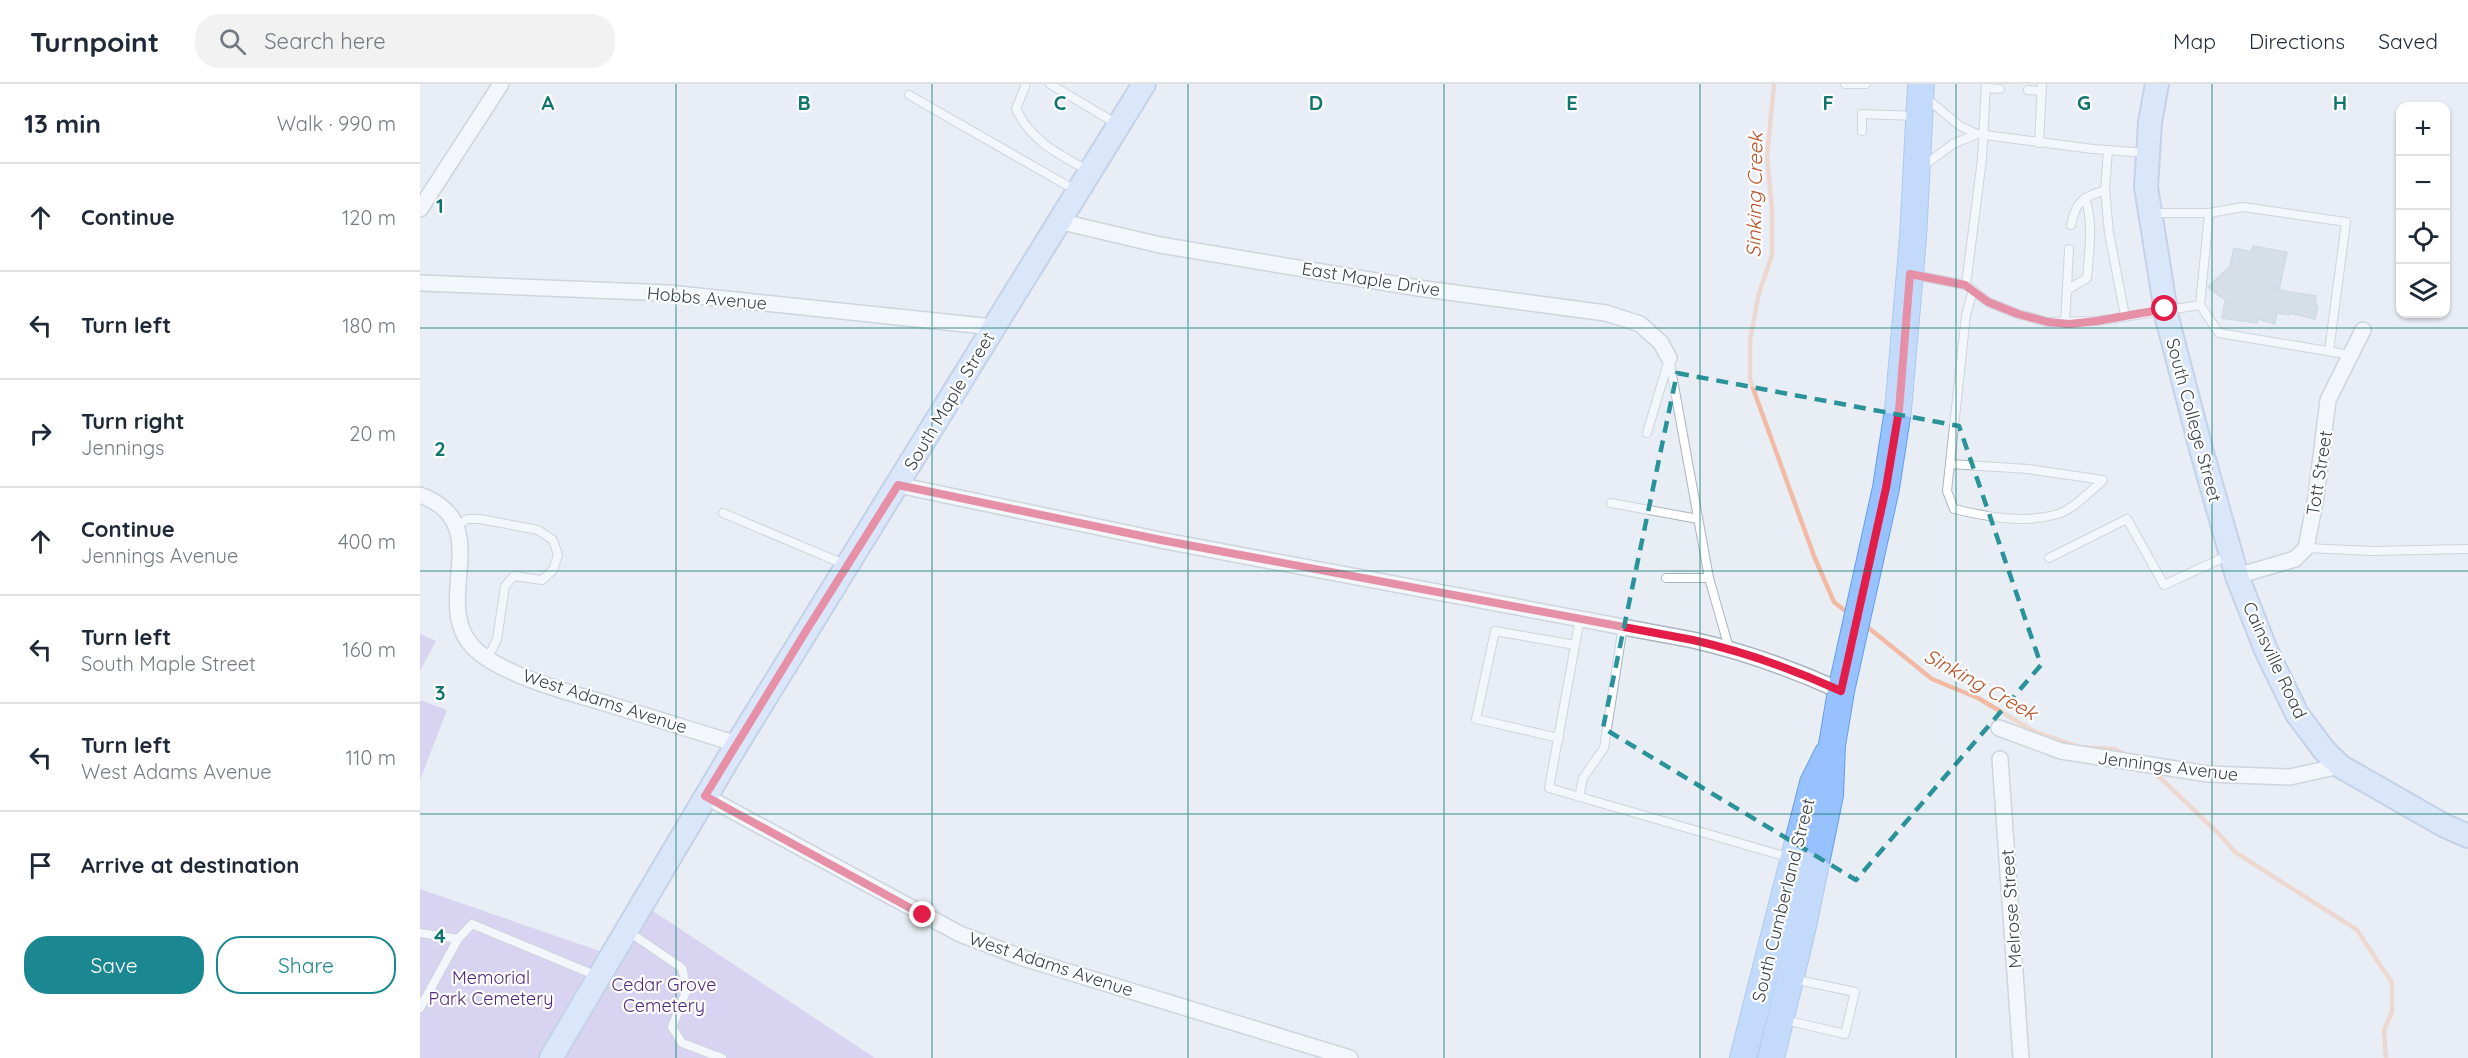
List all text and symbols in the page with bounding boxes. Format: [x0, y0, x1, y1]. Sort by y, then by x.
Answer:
search box [195, 14, 615, 68]
text: Turnpoint [30, 24, 159, 59]
icon: search [216, 25, 249, 58]
text: Search here [264, 27, 386, 55]
text: Map [2173, 28, 2216, 54]
text: Directions [2249, 28, 2345, 54]
text: Saved [2378, 28, 2438, 54]
text: A [542, 90, 555, 115]
text: B [797, 90, 811, 115]
text: C [1054, 90, 1067, 115]
text: D [1309, 90, 1323, 115]
text: E [1566, 90, 1578, 115]
text: F [1822, 90, 1834, 115]
text: G [2077, 90, 2091, 115]
text: H [2333, 90, 2347, 115]
map controls [2396, 102, 2450, 318]
button: + [2396, 102, 2450, 156]
text: 13 min [24, 107, 101, 140]
text: Walk · 990 m [277, 111, 396, 136]
water label: Sinking Creek [1740, 130, 1768, 258]
button: − [2396, 156, 2450, 210]
text: 1 [436, 193, 444, 218]
icon: ahead [24, 201, 57, 234]
text: Continue [81, 203, 175, 231]
text: 120 m [342, 205, 396, 230]
button: locate [2396, 210, 2450, 264]
street label: East Maple Drive [1300, 257, 1442, 301]
button: layers [2396, 264, 2450, 318]
street label: Hobbs Avenue [646, 281, 768, 315]
route start [2151, 295, 2177, 321]
icon: left [24, 309, 57, 342]
text: Turn left [81, 311, 171, 339]
text: 180 m [342, 313, 396, 338]
street label: South Maple Street [899, 328, 999, 474]
street label: South College Street [2161, 336, 2227, 504]
text: Turn right [81, 407, 185, 435]
icon: right [24, 417, 57, 450]
text: 20 m [349, 421, 396, 446]
street label: Tott Street [2301, 429, 2337, 517]
text: Jennings [81, 435, 164, 460]
text: 2 [434, 436, 446, 461]
text: Continue [81, 515, 175, 543]
icon: ahead [24, 525, 57, 558]
text: 400 m [338, 529, 396, 554]
text: Jennings Avenue [81, 543, 238, 568]
street label: Cainsville Road [2238, 598, 2312, 722]
text: Turn left [81, 623, 171, 651]
icon: left [24, 633, 57, 666]
text: 160 m [342, 637, 396, 662]
water label: Sinking Creek [1920, 643, 2044, 726]
text: South Maple Street [81, 651, 256, 676]
street label: West Adams Avenue [520, 664, 690, 738]
text: 3 [435, 680, 445, 705]
text: Turn left [81, 731, 171, 759]
icon: left [24, 741, 57, 774]
text: 110 m [346, 745, 396, 770]
street label: Jennings Avenue [2096, 746, 2240, 786]
text: West Adams Avenue [81, 759, 272, 784]
street label: South Cumberland Street [1747, 796, 1819, 1004]
icon: arrive [24, 849, 57, 882]
street label: Melrose Street [1995, 849, 2027, 969]
text: Arrive at destination [81, 851, 299, 879]
route end [909, 901, 935, 927]
text: 4 [434, 923, 446, 948]
street label: West Adams Avenue [966, 927, 1136, 1001]
button: Save [24, 936, 204, 994]
button: Share [216, 936, 396, 994]
park label: Memorial Park Cemetery [429, 966, 553, 1010]
park label: Cedar Grove Cemetery [611, 973, 717, 1017]

